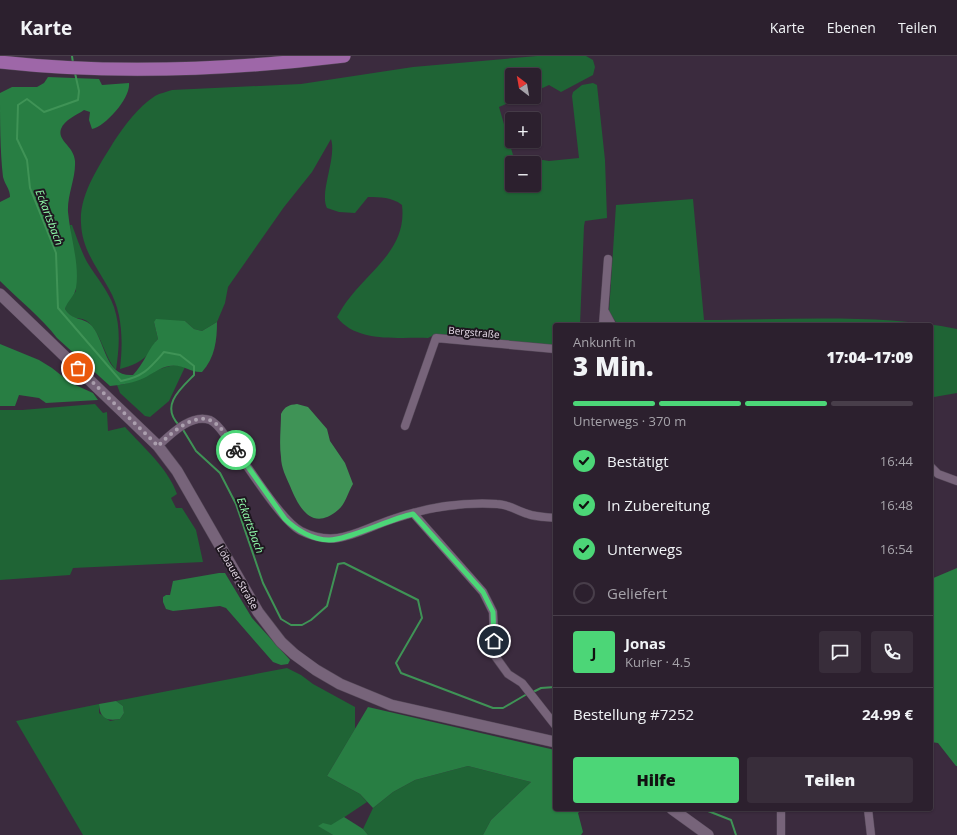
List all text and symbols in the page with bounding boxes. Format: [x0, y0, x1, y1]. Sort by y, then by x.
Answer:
text: Karte [20, 15, 72, 41]
text: Karte [770, 18, 805, 37]
text: Ebenen [827, 18, 876, 37]
text: Teilen [898, 18, 937, 37]
north arrow [505, 68, 541, 104]
map controls [505, 68, 541, 192]
button: + [505, 112, 541, 148]
button: − [505, 156, 541, 192]
water label: Eckartsbach [32, 187, 68, 247]
street label: Bergstraße [448, 323, 501, 341]
text: Ankunft in [573, 333, 636, 351]
text: 17:04–17:09 [827, 347, 913, 367]
text: 3 Min. [573, 348, 654, 384]
pin [61, 351, 95, 385]
icon: bag [67, 357, 89, 379]
text: Unterwegs · 370 m [573, 412, 686, 430]
courier [216, 430, 256, 470]
icon: bike [225, 439, 247, 461]
icon: check [573, 450, 595, 472]
text: Bestätigt [607, 451, 669, 471]
text: 16:44 [880, 452, 913, 470]
icon: check [573, 494, 595, 516]
water label: Eckartsbach [234, 495, 268, 555]
text: In Zubereitung [607, 495, 710, 515]
text: 16:48 [880, 496, 913, 514]
icon: check [573, 538, 595, 560]
text: Unterwegs [607, 539, 682, 559]
text: 16:54 [880, 540, 913, 558]
street label: Löbauer Straße [214, 542, 262, 612]
text: Geliefert [607, 583, 667, 603]
pin [477, 624, 511, 658]
icon: home [483, 630, 505, 652]
button: chat [819, 631, 861, 673]
button: phone [871, 631, 913, 673]
text: Jonas [625, 633, 666, 653]
text: J [592, 642, 596, 662]
text: Kurier · 4.5 [625, 653, 691, 671]
text: Bestellung #7252 [573, 704, 694, 724]
text: 24.99 € [862, 704, 913, 724]
button: Hilfe [573, 757, 739, 803]
button: Teilen [747, 757, 913, 803]

